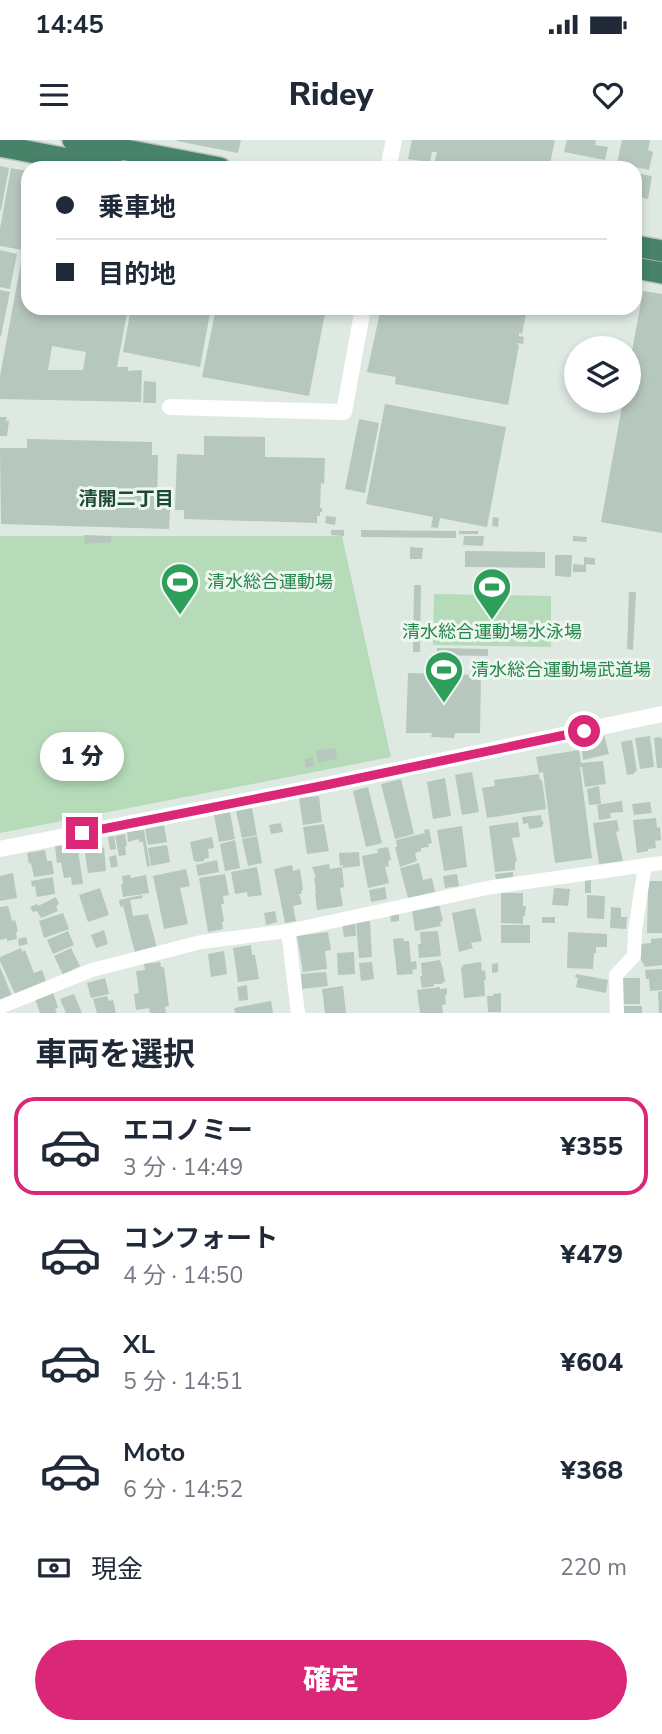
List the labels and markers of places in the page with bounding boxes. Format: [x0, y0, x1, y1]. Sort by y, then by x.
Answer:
sports icon: 清水総合運動場 [159, 561, 201, 616]
sports icon: 清水総合運動場水泳場 [471, 566, 513, 621]
place label: 清水総合運動場 [207, 570, 333, 594]
place label: 清水総合運動場水泳場 [402, 620, 582, 644]
sports icon: 清水総合運動場武道場 [423, 649, 465, 704]
place label: 清水総合運動場武道場 [471, 658, 651, 682]

